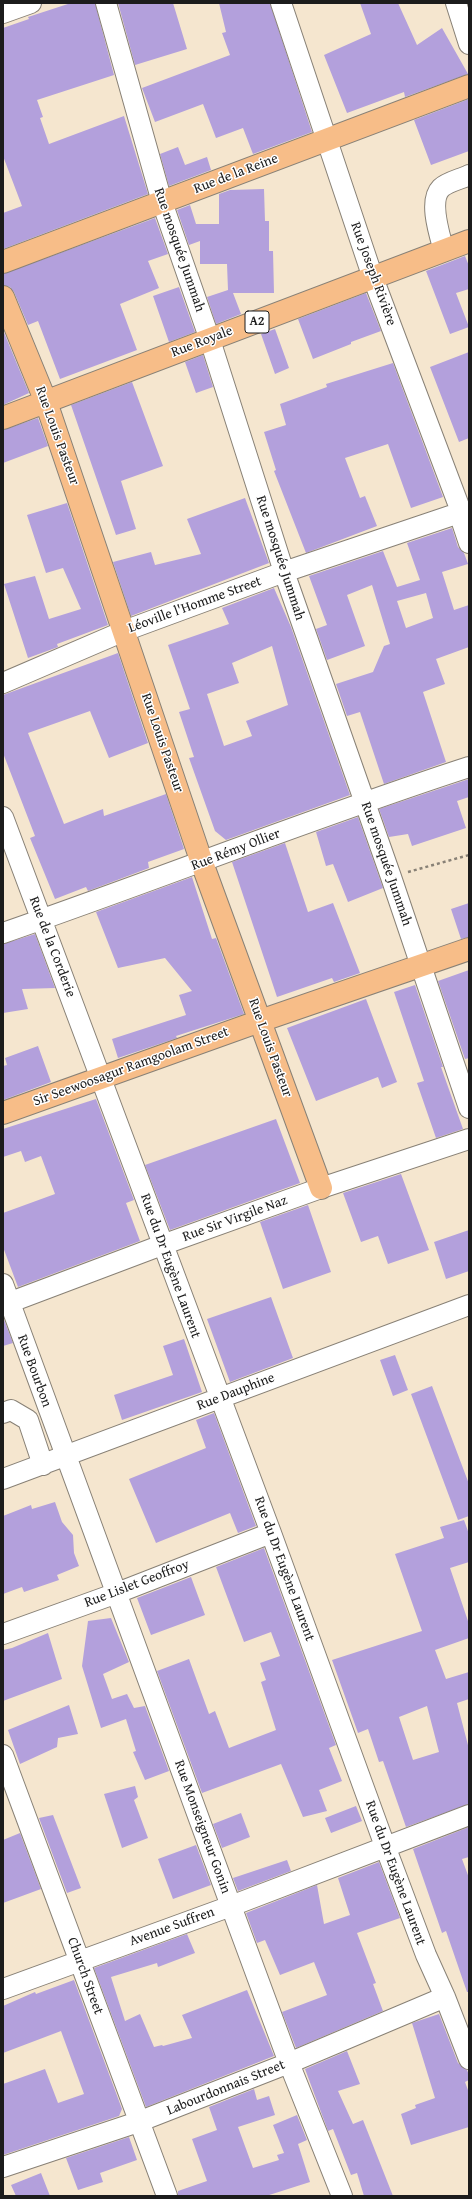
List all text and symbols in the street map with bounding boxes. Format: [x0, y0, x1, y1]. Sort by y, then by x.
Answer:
street label: Rue de la Reine [191, 150, 281, 198]
street label: Rue mosquée Jummah [150, 186, 208, 314]
street label: Rue Joseph Rivière [346, 220, 400, 328]
road number: A2 [245, 311, 269, 333]
street label: Rue Royale [169, 323, 235, 361]
street label: Rue Louis Pasteur [31, 384, 83, 488]
street label: Rue mosquée Jummah [252, 494, 308, 622]
street label: Léoville l'Homme Street [126, 573, 264, 637]
street label: Rue Louis Pasteur [137, 691, 187, 795]
street label: Rue mosquée Jummah [357, 800, 415, 928]
street label: Rue Rémy Ollier [189, 825, 283, 875]
street label: Rue de la Corderie [25, 894, 79, 1000]
street label: Rue Louis Pasteur [244, 996, 296, 1100]
street label: Sir Seewoosagur Ramgoolam Street [31, 1024, 231, 1110]
street label: Rue du Dr Eugène Laurent [136, 1192, 204, 1340]
street label: Rue Sir Virgile Naz [180, 1192, 290, 1246]
street label: Rue Bourbon [13, 1332, 55, 1410]
street label: Rue Dauphine [195, 1370, 277, 1414]
street label: Rue du Dr Eugène Laurent [250, 1495, 318, 1643]
street label: Rue Lislet Geoffroy [82, 1556, 192, 1612]
street label: Rue Monseigneur Gonin [170, 1758, 234, 1896]
street label: Rue du Dr Eugène Laurent [361, 1799, 429, 1947]
street label: Avenue Suffren [127, 1904, 217, 1950]
street label: Church Street [63, 1935, 107, 2017]
street label: Labourdonnais Street [164, 2057, 288, 2119]

